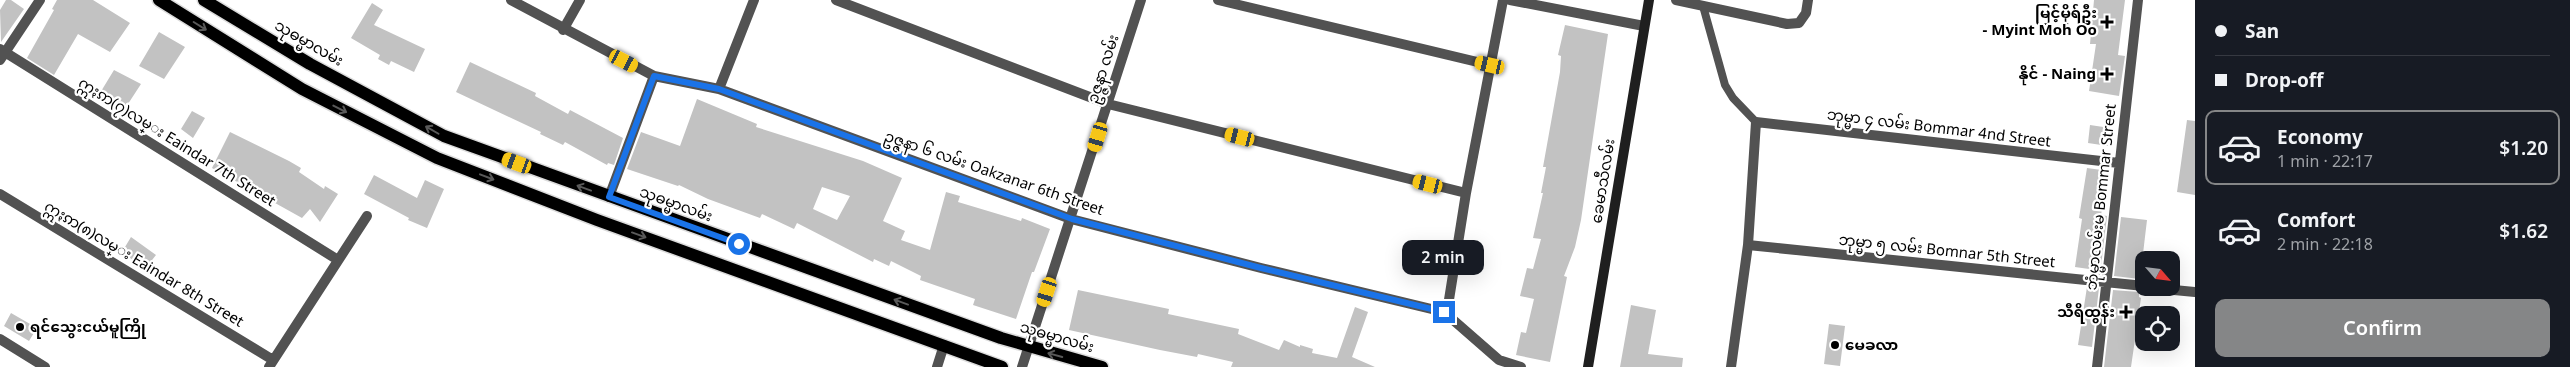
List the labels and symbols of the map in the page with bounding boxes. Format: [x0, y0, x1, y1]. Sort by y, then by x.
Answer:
place label: မြင့်မိုရ်ဦး - Myint Moh Oo [1983, 2, 2097, 39]
street label: သုဓမ္မာလမ်း [270, 14, 347, 73]
marker: မြင့်မိုရ်ဦး - Myint Moh Oo [2101, 16, 2113, 28]
one-way arrow [193, 21, 207, 31]
street label: ဥဇ္ဇနာ လမ်း [1081, 32, 1126, 107]
car [607, 48, 640, 74]
car [1473, 54, 1506, 76]
place label: နိုင် - Naing [2019, 63, 2096, 86]
marker: နိုင် - Naing [2100, 67, 2114, 81]
street label: ဣႏၵာ(၇)လမ္း Eaindar 7th Street [74, 72, 280, 213]
street label: ဘုံမ္မာလမ်းမ Bommar Street [2080, 102, 2123, 291]
street label: ဘုမ္မာ ၄ လမ်း Bommar 4nd Street [1826, 103, 2053, 154]
one-way arrow [332, 105, 347, 114]
car [1086, 120, 1109, 154]
one-way arrow [426, 124, 440, 134]
street label: ဥဇ္ဇနာ ၆ လမ်း Oakzanar 6th Street [881, 125, 1107, 222]
car [1223, 126, 1256, 148]
street label: ခေမာသီလမ်း [1585, 137, 1619, 225]
car [500, 151, 533, 175]
one-way arrow [479, 173, 494, 183]
car [1411, 173, 1444, 195]
street label: သုဓမ္မာလမ်း [636, 181, 716, 229]
one-way arrow [577, 183, 592, 192]
street label: ဣႏၵာ(၈)လမ္း Eaindar 8th Street [40, 196, 248, 334]
street label: ဘုမ္မာ ၅ လမ်း Bomnar 5th Street [1838, 229, 2057, 275]
one-way arrow [631, 231, 646, 240]
route start [728, 233, 750, 255]
callout: 2 min [1403, 240, 1485, 274]
north arrow [2135, 251, 2180, 296]
car [1035, 275, 1058, 309]
one-way arrow [894, 297, 910, 307]
route end [1433, 301, 1455, 323]
place label: သီရိထွန်း [2057, 301, 2115, 324]
marker: သီရိထွန်း [2119, 305, 2133, 319]
place label: ရင်သွေးငယ်မူကြို [30, 316, 147, 339]
street label: သုဓမ္မာလမ်း [1017, 316, 1097, 359]
marker: ရင်သွေးငယ်မူကြို [14, 321, 26, 333]
place label: မေခလာ [1845, 334, 1898, 354]
marker: မေခလာ [1829, 339, 1841, 351]
one-way arrow [1048, 349, 1064, 359]

